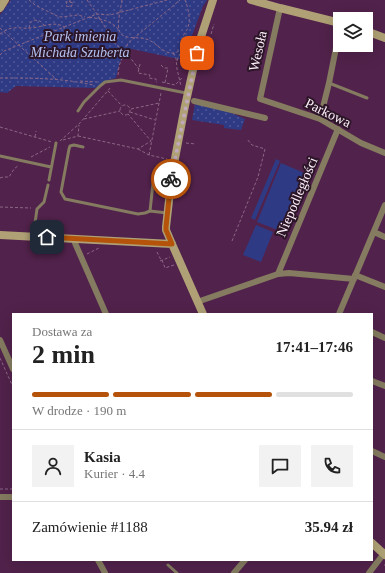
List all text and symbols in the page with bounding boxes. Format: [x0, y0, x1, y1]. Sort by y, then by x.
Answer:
map controls [333, 12, 373, 52]
button: layers [333, 12, 373, 52]
park label: Park imienia Michała Szuberta [29, 29, 130, 60]
street label: Wesoła [246, 29, 270, 73]
pin [180, 36, 214, 70]
icon: bag [186, 42, 208, 64]
street label: Parkowa [303, 96, 354, 131]
street label: Niepodległości [274, 155, 321, 239]
courier [151, 159, 191, 199]
icon: bike [160, 168, 182, 190]
pin [30, 220, 64, 254]
icon: home [36, 226, 58, 248]
text: Dostawa za [32, 324, 92, 339]
text: 17:41–17:46 [276, 339, 353, 355]
text: 2 min [32, 340, 95, 369]
text: W drodze · 190 m [32, 403, 126, 418]
button: person [32, 445, 74, 487]
button: chat [259, 445, 301, 487]
button: phone [311, 445, 353, 487]
text: Kasia [84, 449, 121, 465]
text: Kurier · 4.4 [84, 466, 145, 481]
text: Zamówienie #1188 [32, 519, 148, 535]
text: 35.94 zł [305, 519, 353, 535]

